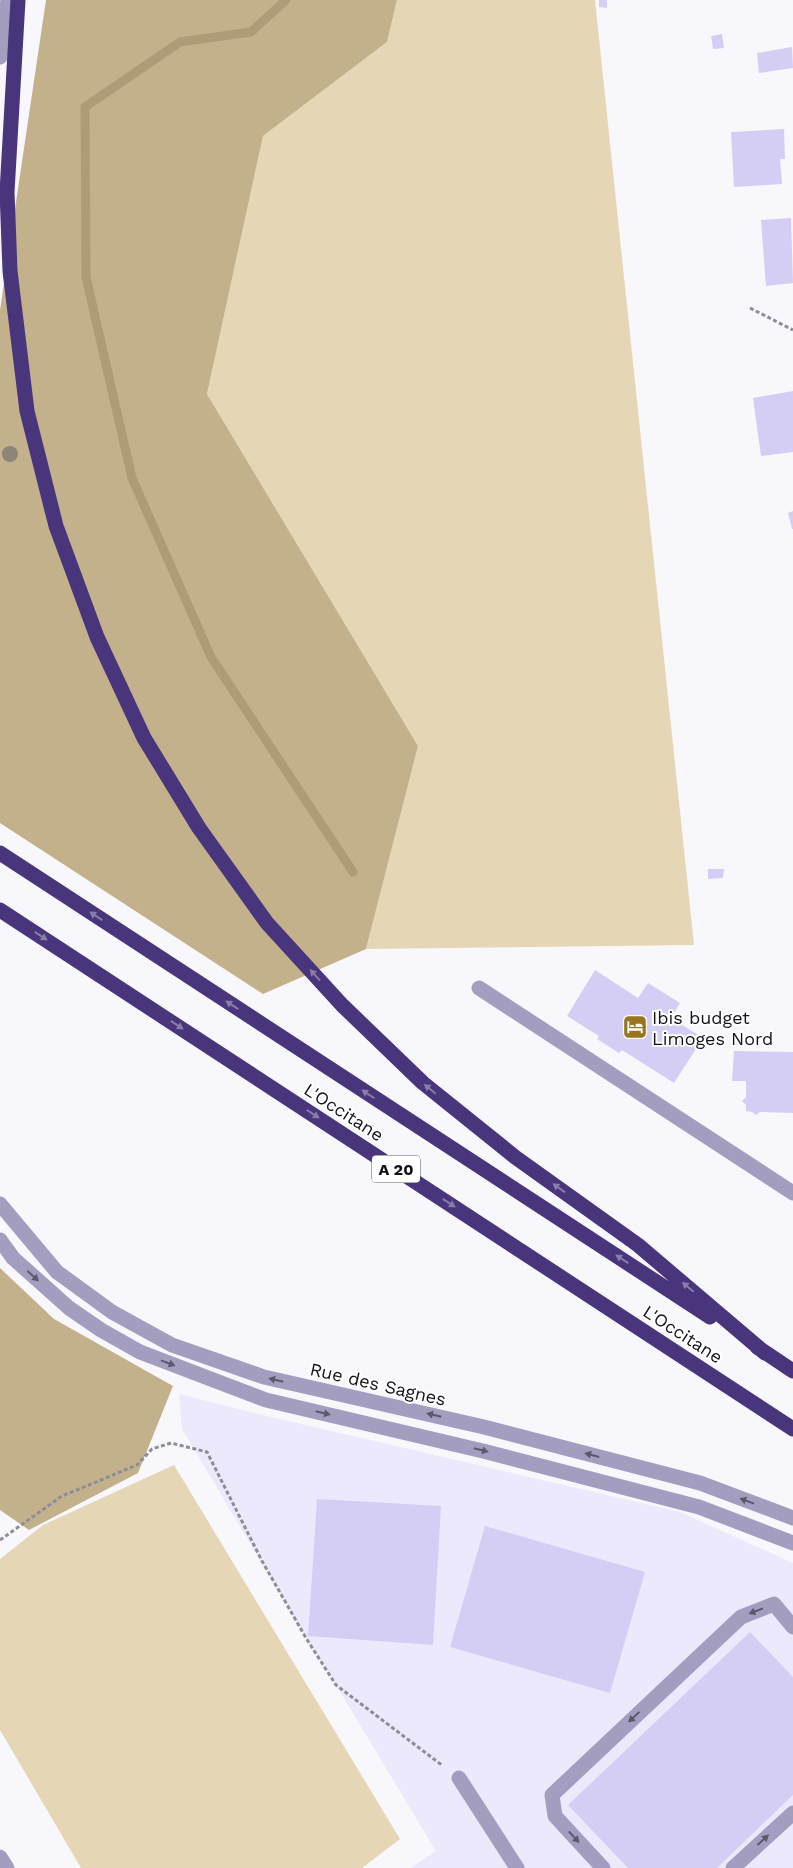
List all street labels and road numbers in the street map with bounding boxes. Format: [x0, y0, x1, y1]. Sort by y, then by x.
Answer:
street label: L'Occitane [300, 1079, 388, 1145]
road number: A 20 [372, 1156, 420, 1182]
street label: L'Occitane [639, 1301, 727, 1367]
street label: Rue des Sagnes [308, 1358, 448, 1410]

